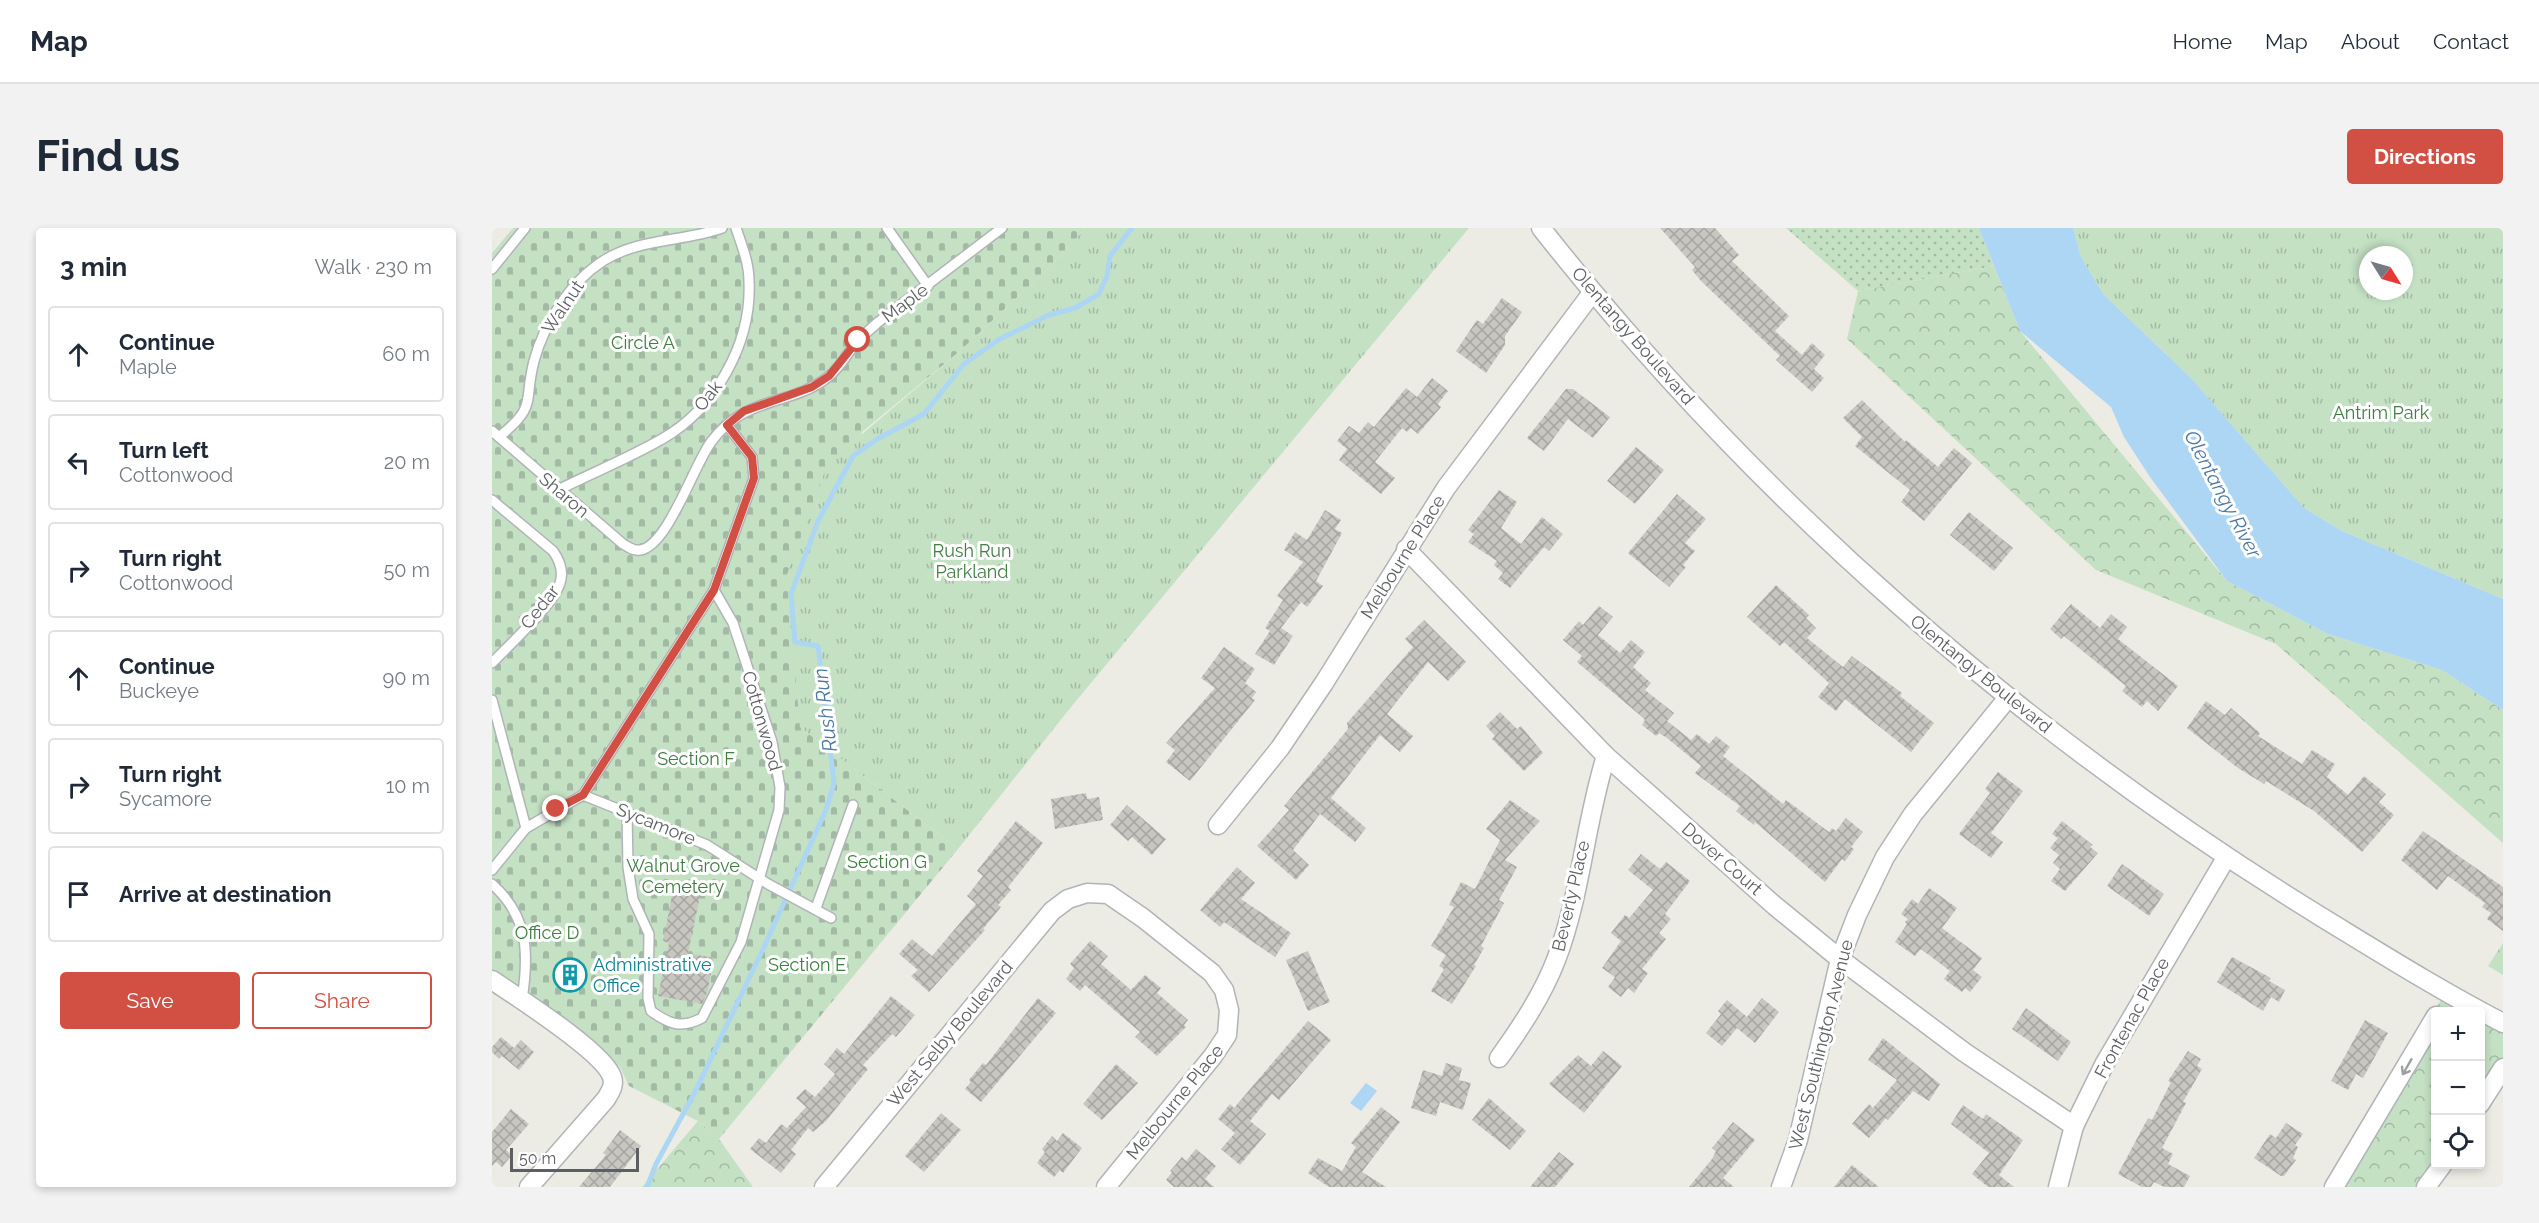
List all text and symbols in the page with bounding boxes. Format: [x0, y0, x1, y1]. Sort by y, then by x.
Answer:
text: Map [30, 25, 88, 58]
text: Home [2173, 29, 2232, 54]
text: Map [2265, 29, 2308, 54]
text: About [2341, 29, 2400, 54]
text: Contact [2433, 29, 2509, 54]
button: Directions [2347, 129, 2503, 184]
text: Find us [36, 132, 180, 181]
north arrow [2359, 246, 2413, 300]
text: 3 min [60, 252, 127, 282]
text: Walk · 230 m [314, 255, 432, 279]
street label: Olentangy Boulevard [1568, 262, 1699, 409]
street label: Walnut [537, 276, 588, 337]
street label: Maple [877, 279, 932, 326]
route start [844, 326, 870, 352]
text: Continue [119, 329, 215, 355]
park label: Circle A [611, 332, 675, 353]
icon: ahead [62, 338, 95, 371]
text: 60 m [382, 342, 430, 366]
text: Maple [119, 355, 177, 379]
street label: Oak [689, 376, 726, 415]
park label: Antrim Park [2333, 402, 2430, 423]
water label: Olentangy River [2179, 426, 2267, 563]
text: Turn left [119, 437, 209, 463]
icon: left [62, 446, 95, 479]
text: 20 m [384, 450, 430, 474]
text: Cottonwood [119, 463, 233, 487]
street label: Sharon [535, 468, 593, 521]
street label: Melbourne Place [1356, 491, 1449, 622]
park label: Rush Run Parkland [933, 540, 1011, 582]
text: Turn right [119, 545, 222, 571]
icon: right [62, 554, 95, 587]
text: 50 m [383, 558, 430, 582]
text: Cottonwood [119, 571, 233, 595]
street label: Cedar [516, 580, 564, 633]
street label: Olentangy Boulevard [1906, 610, 2056, 737]
text: Continue [119, 653, 215, 679]
icon: ahead [62, 662, 95, 695]
text: 90 m [383, 666, 430, 690]
water label: Rush Run [808, 667, 842, 753]
street label: Cottonwood [738, 669, 787, 773]
text: Buckeye [119, 679, 199, 703]
park label: Section F [657, 748, 735, 769]
text: Turn right [119, 761, 222, 787]
icon: right [62, 770, 95, 803]
text: 10 m [386, 774, 430, 798]
text: Sycamore [119, 787, 212, 811]
route end [542, 795, 568, 821]
street label: Sycamore [614, 798, 699, 849]
street label: Dover Court [1678, 818, 1767, 899]
street label: Beverly Place [1548, 838, 1594, 953]
park label: Section G [847, 851, 927, 872]
park label: Walnut Grove Cemetery [626, 855, 740, 897]
icon: arrive [62, 878, 95, 911]
text: Arrive at destination [119, 881, 332, 907]
park label: Office D [515, 922, 579, 943]
street label: West Southington Avenue [1784, 937, 1857, 1152]
street label: Frontenac Place [2090, 953, 2174, 1082]
place label: Administrative Office [593, 954, 712, 996]
park label: Section E [768, 954, 846, 975]
building icon: Administrative Office [552, 957, 588, 993]
street label: West Selby Boulevard [883, 957, 1017, 1111]
button: Save [60, 972, 240, 1029]
button: Share [252, 972, 432, 1029]
map controls [2431, 1007, 2485, 1169]
button: + [2431, 1007, 2485, 1061]
street label: Melbourne Place [1122, 1040, 1228, 1163]
one-way arrow [2401, 1058, 2413, 1075]
button: − [2431, 1061, 2485, 1115]
button: locate [2431, 1115, 2485, 1169]
scale bar [510, 1145, 639, 1172]
text: 50 m [519, 1149, 556, 1168]

